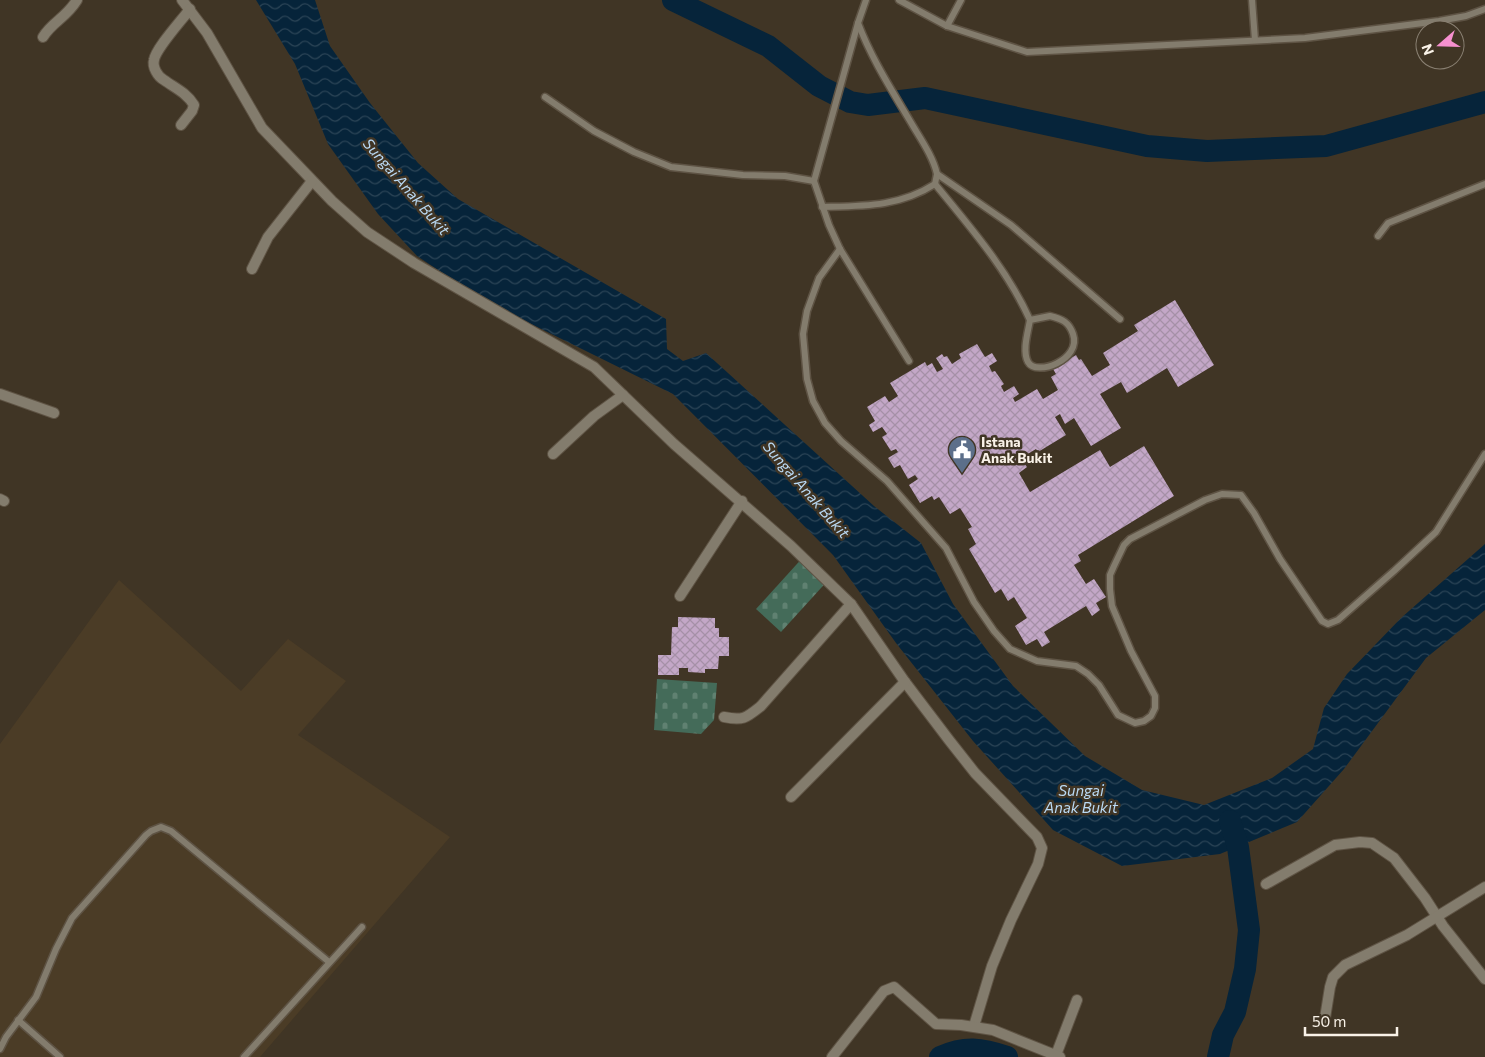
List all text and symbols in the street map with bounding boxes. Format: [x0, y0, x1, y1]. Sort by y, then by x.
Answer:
north arrow [1415, 20, 1465, 70]
text: N [1418, 42, 1437, 57]
water label: Sungai Anak Bukit [360, 134, 454, 239]
place label: Istana Anak Bukit [981, 433, 1052, 466]
public building icon: Istana Anak Bukit [947, 435, 977, 474]
water label: Sungai Anak Bukit [760, 437, 854, 542]
water label: Sungai Anak Bukit [1043, 781, 1119, 816]
scale bar [1305, 1004, 1398, 1036]
text: 50 m [1312, 1012, 1346, 1030]

